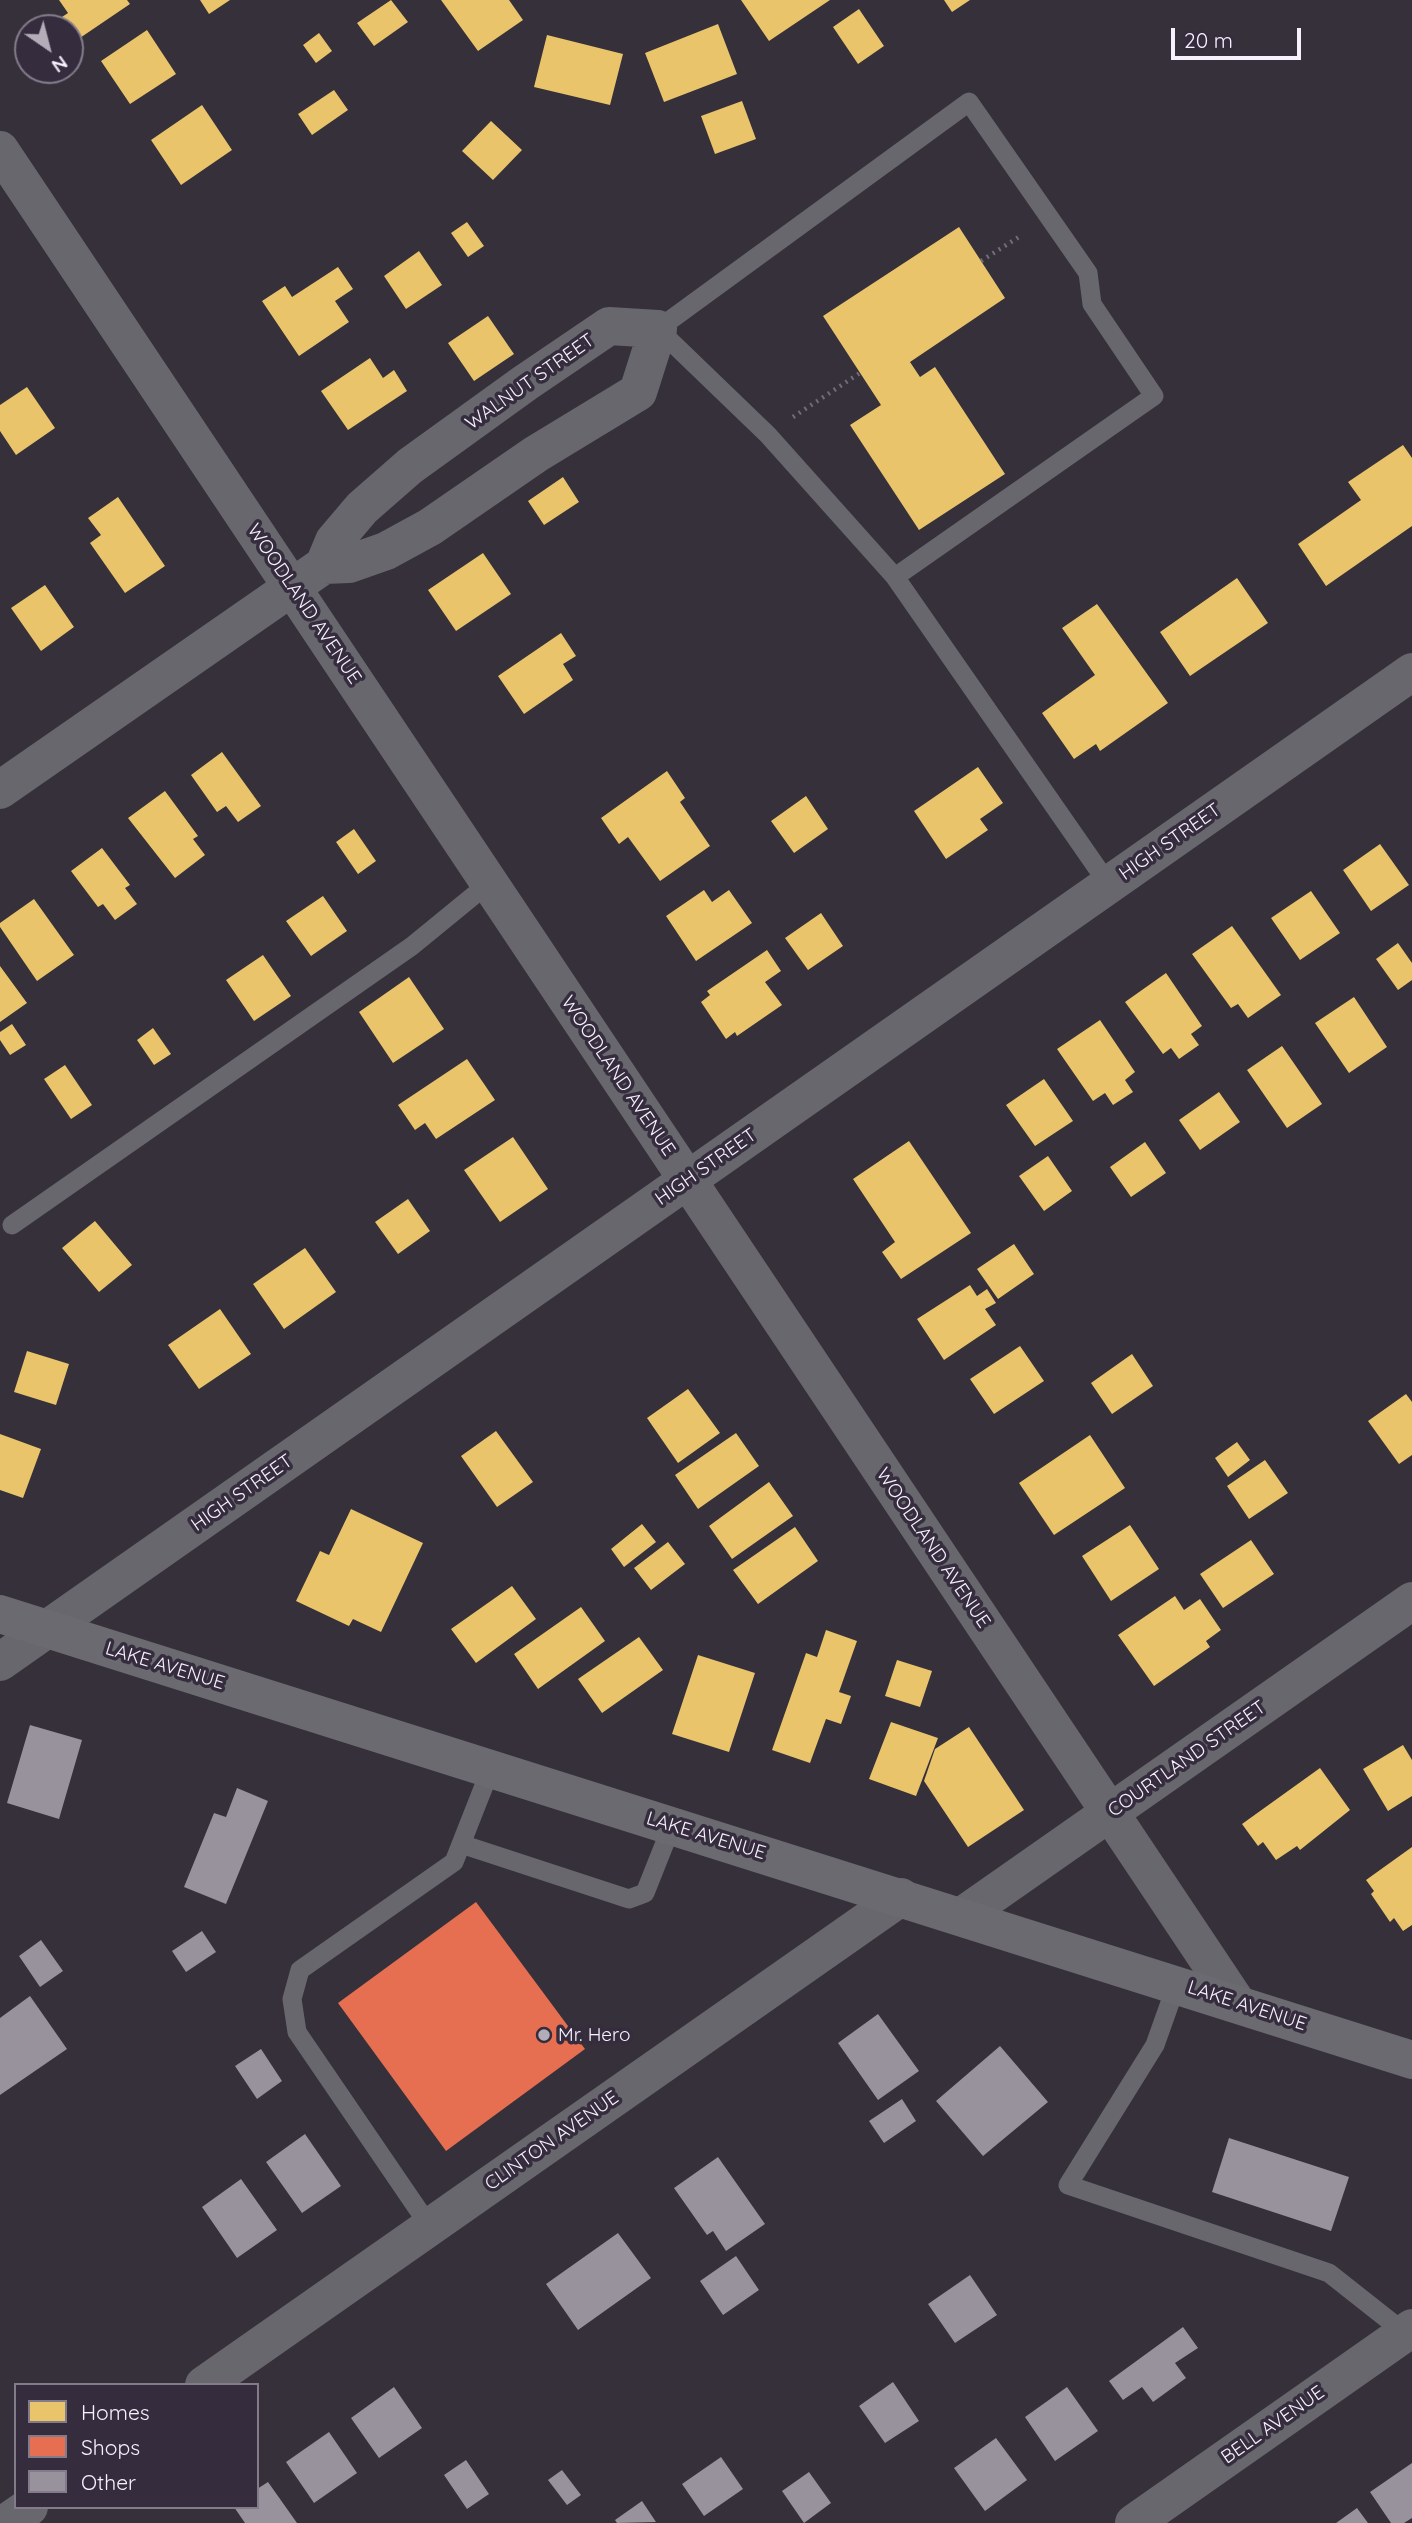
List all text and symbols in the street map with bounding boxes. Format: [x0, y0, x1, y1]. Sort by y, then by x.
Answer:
north arrow [14, 14, 84, 84]
scale bar [1174, 14, 1304, 58]
text: 20 m [1184, 27, 1233, 53]
text: N [47, 51, 73, 78]
street label: WALNUT STREET [461, 329, 599, 435]
street label: WOODLAND AVENUE [242, 520, 366, 688]
street label: HIGH STREET [1115, 799, 1225, 885]
street label: WOODLAND AVENUE [556, 992, 680, 1160]
street label: HIGH STREET [651, 1124, 761, 1210]
street label: HIGH STREET [187, 1450, 297, 1536]
street label: WOODLAND AVENUE [871, 1464, 995, 1632]
street label: LAKE AVENUE [103, 1637, 227, 1695]
street label: COURTLAND STREET [1104, 1696, 1270, 1822]
street label: LAKE AVENUE [644, 1807, 768, 1865]
street label: LAKE AVENUE [1185, 1976, 1309, 2036]
place label: Mr. Hero [558, 2024, 630, 2046]
marker: Mr. Hero [536, 2027, 552, 2043]
street label: CLINTON AVENUE [481, 2086, 623, 2196]
street label: BELL AVENUE [1217, 2381, 1329, 2469]
legend [14, 2383, 259, 2509]
text: Homes [81, 2399, 150, 2425]
text: Shops [81, 2434, 140, 2460]
text: Other [81, 2469, 136, 2495]

